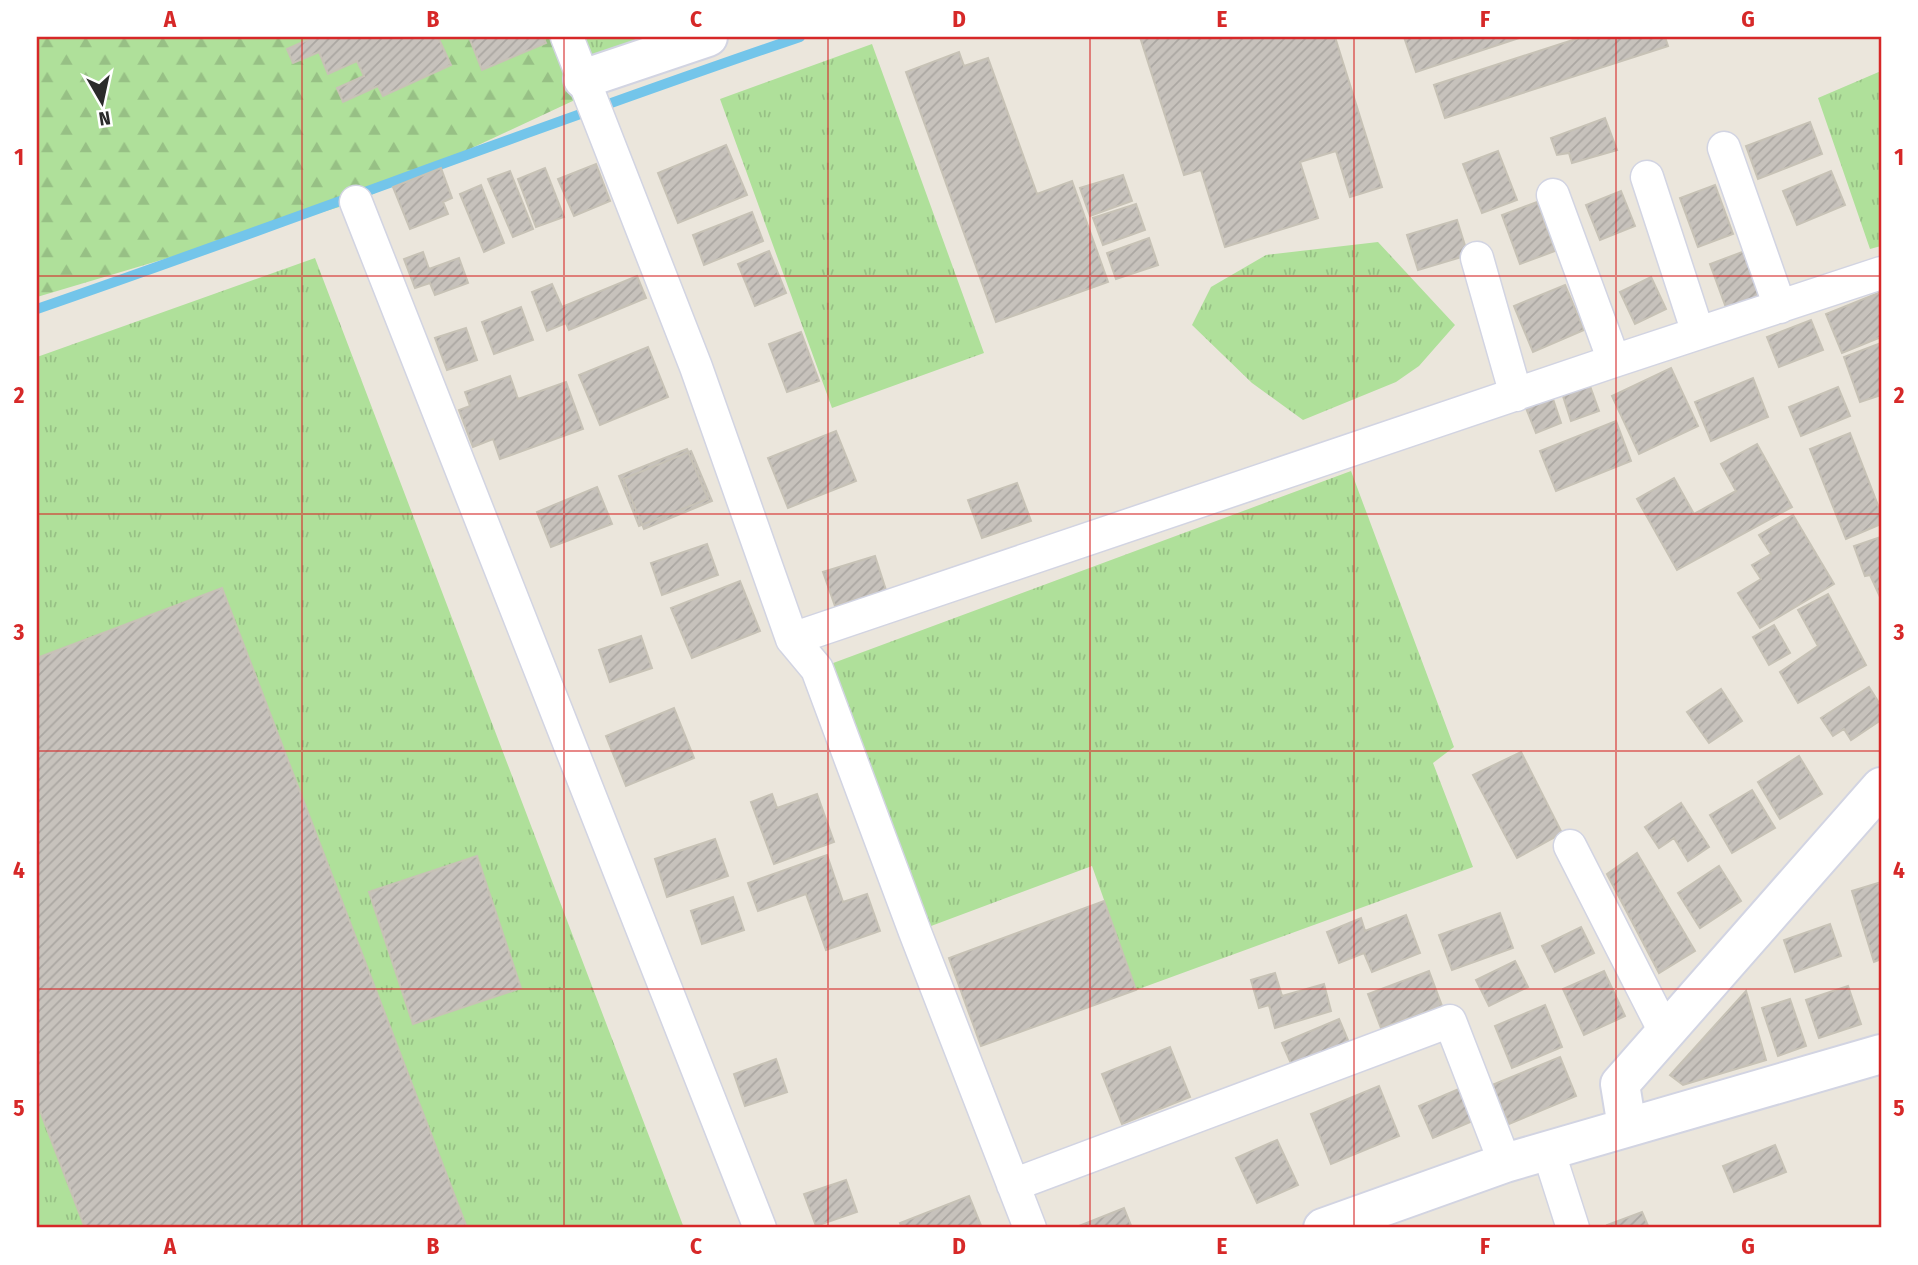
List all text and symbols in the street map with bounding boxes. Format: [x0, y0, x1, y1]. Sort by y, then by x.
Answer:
text: A [163, 5, 177, 33]
text: B [427, 5, 440, 33]
text: C [690, 5, 702, 33]
text: D [952, 5, 966, 33]
text: E [1217, 5, 1228, 33]
text: F [1480, 5, 1490, 33]
text: G [1741, 5, 1755, 33]
north arrow [66, 66, 136, 136]
text: N [97, 106, 112, 131]
text: 1 [14, 143, 24, 171]
text: 1 [1894, 143, 1904, 171]
text: 2 [13, 381, 25, 409]
text: 2 [1893, 381, 1905, 409]
text: 3 [13, 618, 25, 646]
text: 3 [1893, 618, 1905, 646]
text: 4 [13, 856, 25, 884]
text: 4 [1893, 856, 1905, 884]
text: 5 [13, 1094, 25, 1122]
text: 5 [1893, 1094, 1905, 1122]
text: A [163, 1232, 177, 1260]
text: B [427, 1232, 440, 1260]
text: C [690, 1232, 702, 1260]
text: D [952, 1232, 966, 1260]
text: E [1217, 1232, 1228, 1260]
text: F [1480, 1232, 1490, 1260]
text: G [1741, 1232, 1755, 1260]

